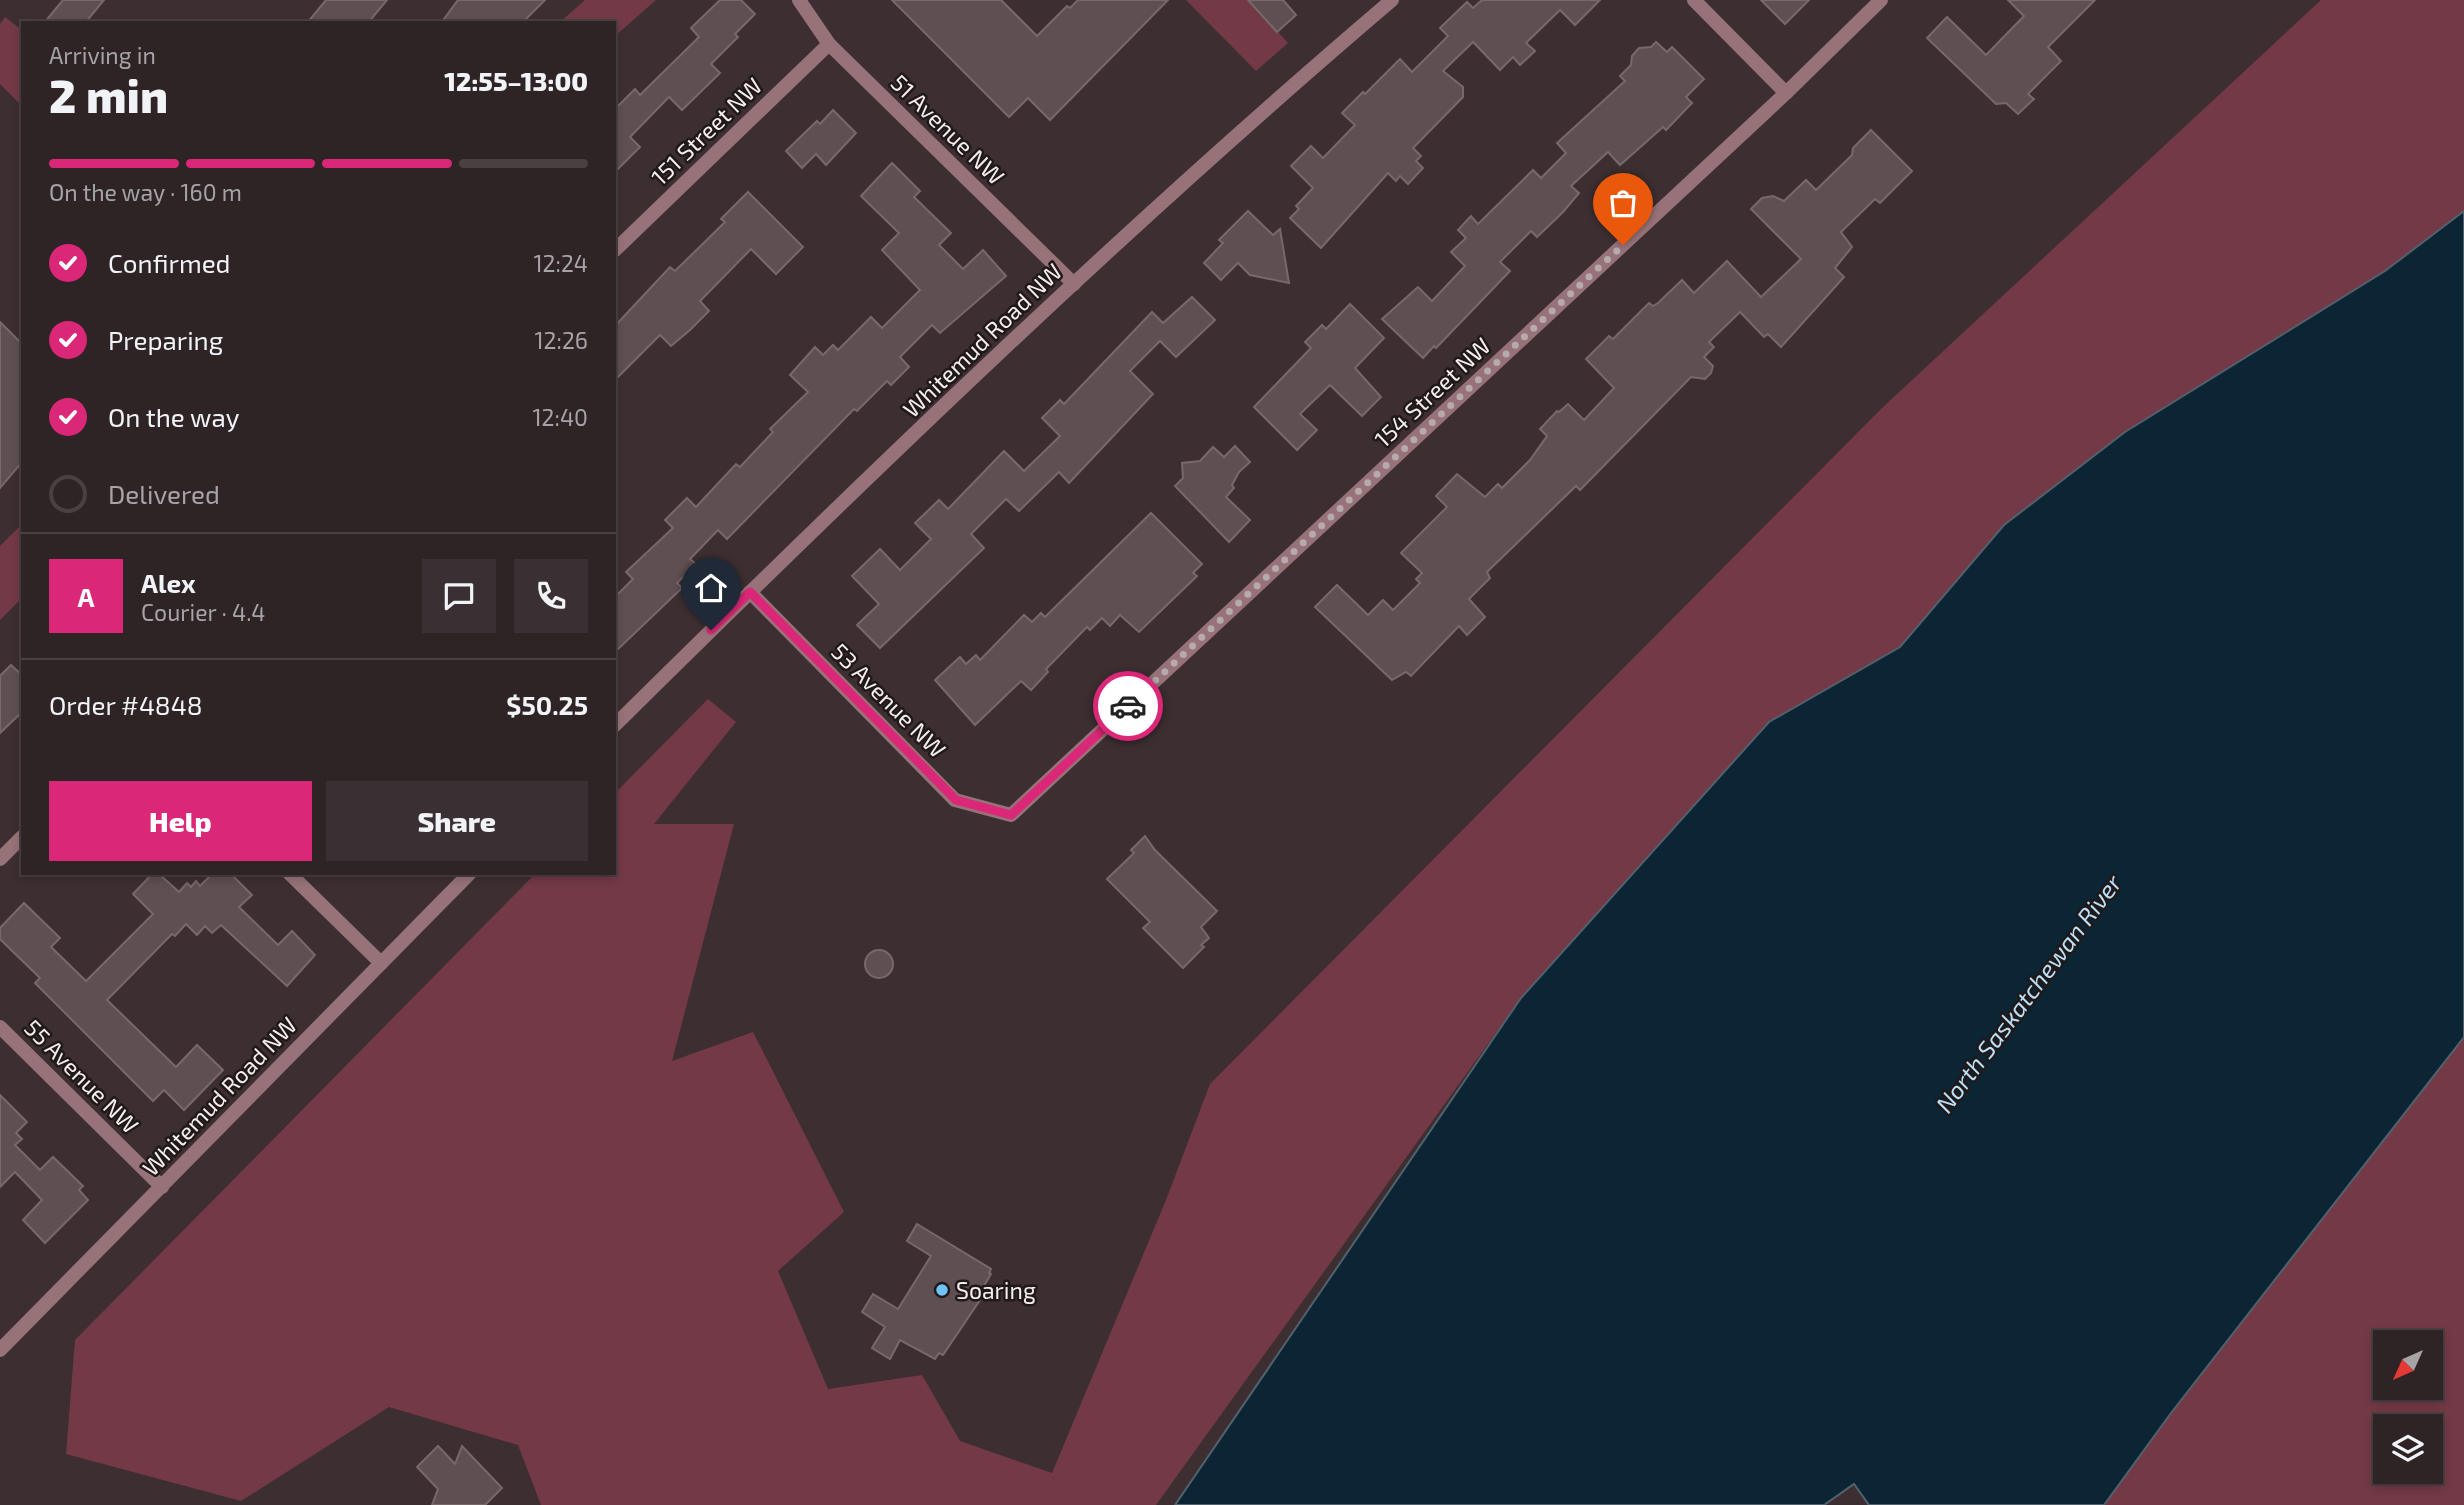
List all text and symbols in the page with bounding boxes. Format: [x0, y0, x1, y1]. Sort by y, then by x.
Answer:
text: Arriving in [49, 41, 156, 69]
text: 12:55–13:00 [444, 65, 588, 96]
text: 2 min [49, 67, 168, 122]
street label: 51 Avenue NW [886, 68, 1010, 190]
street label: 151 Street NW [645, 71, 767, 191]
pin [1593, 173, 1653, 245]
text: On the way · 160 m [49, 178, 242, 206]
icon: bag [1604, 184, 1642, 222]
icon: check [49, 244, 87, 282]
text: Confirmed [108, 247, 231, 278]
text: 12:24 [533, 249, 588, 277]
street label: Whitemud Road NW [897, 257, 1067, 423]
icon: check [49, 321, 87, 359]
text: Preparing [108, 324, 223, 355]
text: 12:26 [534, 326, 588, 354]
street label: 154 Street NW [1368, 331, 1496, 453]
icon: check [49, 398, 87, 436]
text: On the way [108, 401, 239, 432]
text: 12:40 [532, 403, 588, 431]
text: Delivered [108, 478, 220, 509]
pin [681, 558, 741, 630]
button: chat [422, 559, 496, 633]
button: phone [514, 559, 588, 633]
text: Alex [141, 567, 196, 598]
icon: home [692, 569, 730, 607]
text: A [78, 581, 94, 612]
text: Courier · 4.4 [141, 598, 265, 626]
street label: 53 Avenue NW [826, 637, 952, 763]
courier [1093, 671, 1163, 741]
icon: car [1109, 687, 1147, 725]
text: Order #4848 [49, 689, 202, 720]
text: $50.25 [506, 689, 588, 720]
button: Help [49, 781, 312, 861]
button: Share [326, 781, 588, 861]
water label: North Saskatchewan River [1929, 868, 2127, 1118]
street label: Whitemud Road NW [136, 1011, 302, 1181]
street label: 55 Avenue NW [19, 1013, 145, 1139]
place label: Soaring [956, 1276, 1036, 1304]
marker: Soaring [934, 1282, 950, 1298]
north arrow [2373, 1330, 2443, 1400]
map controls [2373, 1330, 2443, 1484]
button: layers [2373, 1414, 2443, 1484]

